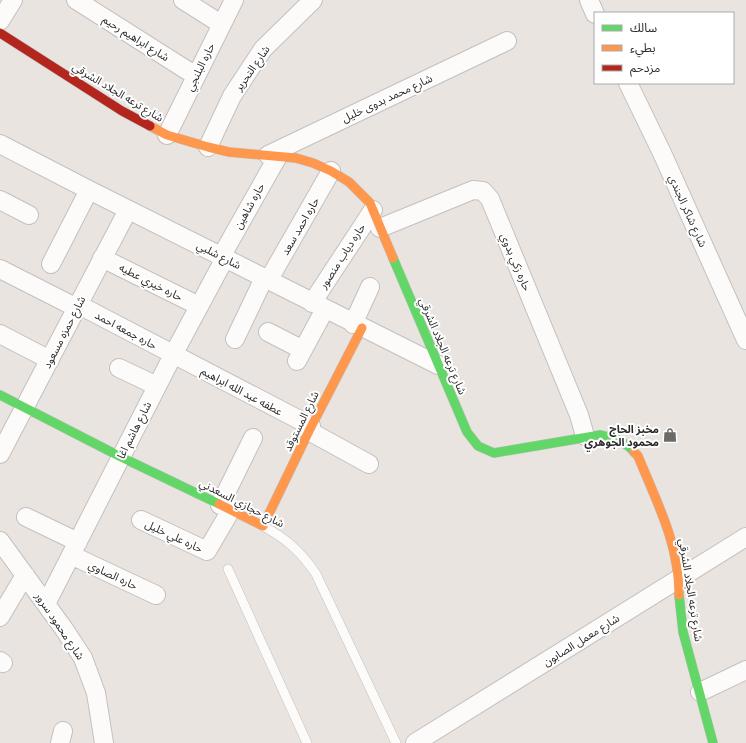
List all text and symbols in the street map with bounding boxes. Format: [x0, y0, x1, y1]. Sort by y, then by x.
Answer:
legend [594, 12, 734, 84]
street label: شارع ابراهيم رحيم [99, 13, 172, 66]
text: سالك [630, 21, 657, 35]
street label: حاره البلنجي [183, 41, 220, 94]
text: بطيء [630, 41, 656, 58]
street label: شارع التحرير [231, 43, 274, 95]
street label: شارع ترعه الجلاد الشرقي [69, 60, 166, 127]
text: مزدحم [630, 61, 660, 77]
street label: شارع محمد بدوى خليل [340, 72, 435, 126]
street label: شارع شاكر الجندي [663, 173, 709, 251]
street label: حاره شاهين [231, 180, 268, 232]
street label: حاره احمد سعد [279, 195, 322, 257]
street label: حاره دياب منصور [316, 221, 369, 292]
street label: حاره زكي بدوي [495, 231, 534, 294]
street label: شارع شلبي [193, 239, 243, 275]
street label: حاره خيري عطيه [116, 261, 185, 306]
street label: شارع حمزه مسعود [41, 294, 89, 371]
street label: شارع ترعه الجلاد الشرقي [414, 296, 469, 398]
street label: حاره جمعه احمد [93, 309, 159, 352]
street label: عطفه عبد الله ابراهيم [198, 365, 285, 420]
street label: شارع المستوقد [281, 389, 323, 454]
street label: شارع هاشم اغا [114, 399, 156, 462]
place label: مخبز الحاج محمود الجوهري [584, 423, 659, 452]
shop icon: مخبز الحاج محمود الجوهري [662, 427, 678, 443]
street label: شارع حجازي السعدني [196, 476, 287, 533]
street label: حاره علي خليل [142, 517, 205, 558]
street label: شارع ترعه الجلاد الشرقي [673, 538, 705, 643]
street label: حاره الصاوي [85, 558, 140, 595]
street label: شارع محمود سرور [31, 589, 87, 663]
street label: شارع معمل الصابون [541, 612, 623, 670]

